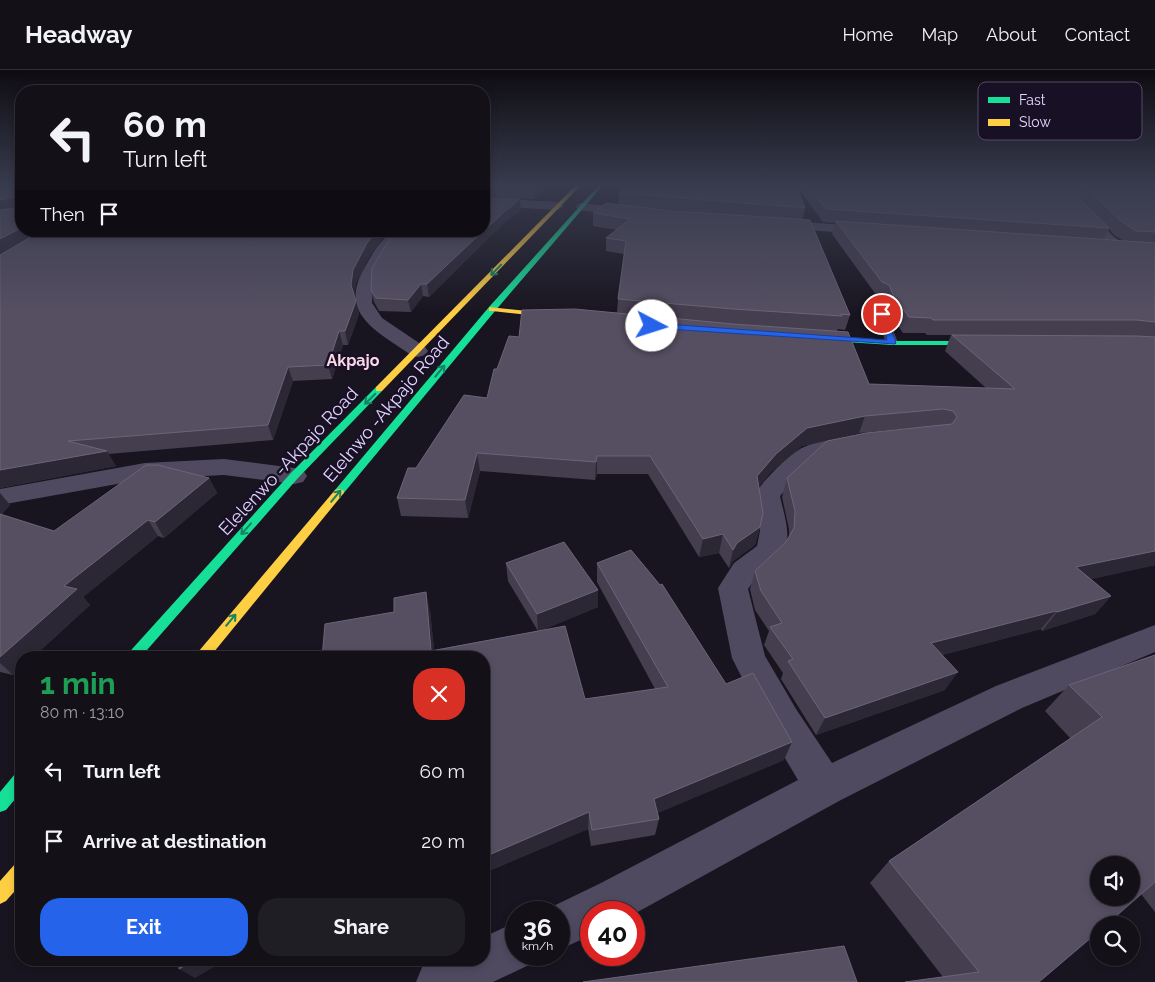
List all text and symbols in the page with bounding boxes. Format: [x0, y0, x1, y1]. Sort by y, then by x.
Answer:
text: Headway [25, 20, 133, 49]
text: Home [842, 24, 893, 45]
text: Map [921, 24, 958, 45]
text: About [986, 24, 1037, 45]
text: Contact [1065, 24, 1130, 45]
legend [978, 82, 1142, 140]
text: Fast [1019, 92, 1046, 108]
text: 60 m [123, 104, 207, 145]
icon: left [40, 105, 105, 170]
text: Slow [1019, 114, 1051, 130]
text: Turn left [123, 146, 207, 172]
icon: arrive [95, 200, 123, 228]
text: Then [40, 203, 85, 225]
one-way arrow [490, 264, 502, 276]
pin [861, 293, 903, 335]
position arrow [625, 299, 677, 351]
icon: arrive [868, 300, 896, 328]
street label: Elelnwo -Akpajo Road [319, 332, 453, 486]
district label: Akpajo [327, 351, 380, 370]
one-way arrow [434, 365, 445, 378]
street label: Elelenwo -Akpajo Road [214, 383, 362, 539]
one-way arrow [364, 393, 376, 405]
one-way arrow [330, 489, 342, 502]
one-way arrow [240, 523, 252, 536]
one-way arrow [226, 614, 237, 627]
text: 1 min [40, 666, 116, 701]
button: close [413, 668, 465, 720]
text: 80 m · 13:10 [40, 703, 124, 722]
icon: left [40, 757, 68, 785]
text: Turn left [83, 760, 160, 782]
text: 60 m [420, 760, 465, 782]
icon: arrive [40, 827, 68, 855]
text: Arrive at destination [83, 830, 267, 852]
text: 20 m [421, 830, 465, 852]
map controls [1090, 856, 1140, 966]
button: sound [1090, 856, 1140, 906]
button: Exit [40, 898, 248, 956]
button: Share [258, 898, 465, 956]
speed limit sign: 40 [580, 901, 645, 966]
text: 36 [523, 912, 552, 942]
button: search [1090, 916, 1140, 966]
text: km/h [522, 939, 553, 953]

